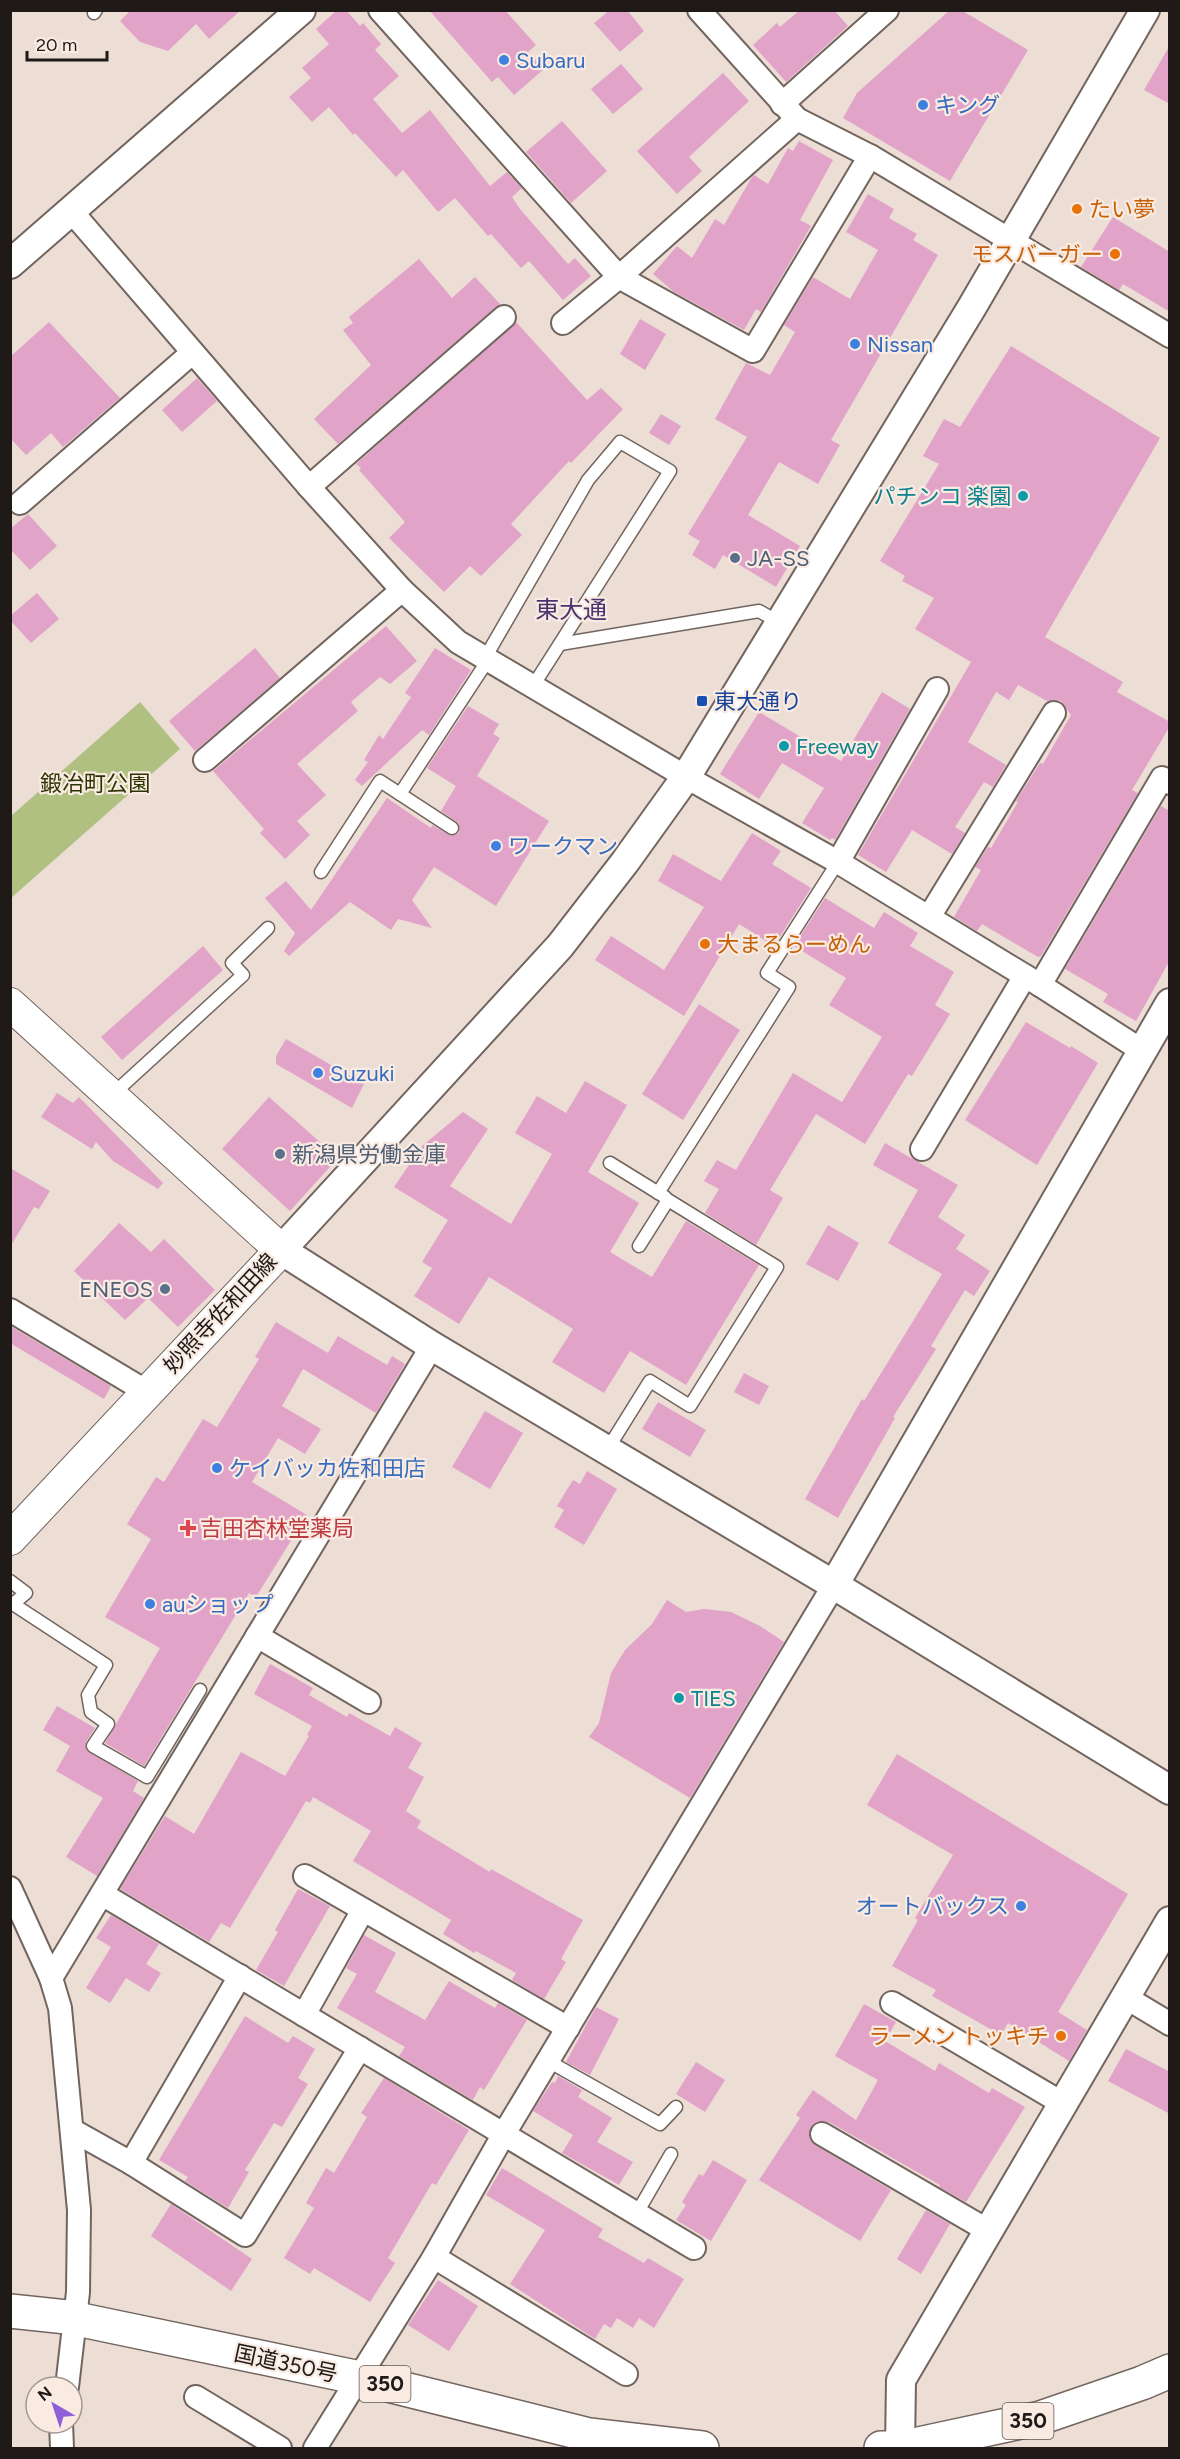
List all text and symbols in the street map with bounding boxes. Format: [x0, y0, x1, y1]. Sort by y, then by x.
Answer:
scale bar [27, 24, 106, 62]
text: 20 m [36, 34, 77, 56]
place label: Subaru [516, 47, 586, 74]
marker: Subaru [497, 53, 511, 67]
place label: キング [935, 92, 1000, 119]
marker: キング [916, 98, 930, 112]
place label: たい夢 [1089, 196, 1155, 223]
marker: たい夢 [1070, 202, 1084, 216]
place label: モスバーガー [971, 241, 1103, 268]
marker: モスバーガー [1108, 247, 1122, 261]
place label: Nissan [867, 331, 933, 358]
marker: Nissan [848, 337, 862, 351]
place label: パチンコ 楽園 [874, 483, 1011, 510]
marker: パチンコ 楽園 [1016, 489, 1030, 503]
place label: JA-SS [747, 545, 809, 572]
marker: JA-SS [728, 551, 742, 565]
district label: 東大通 [535, 595, 607, 624]
place label: 東大通り [714, 688, 802, 715]
marker: 東大通り [695, 694, 709, 708]
place label: Freeway [796, 733, 879, 760]
marker: Freeway [777, 739, 791, 753]
park label: 鍛冶町公園 [40, 770, 150, 797]
place label: ワークマン [508, 833, 618, 860]
marker: ワークマン [489, 839, 503, 853]
place label: 大まるらーめん [717, 931, 871, 958]
marker: 大まるらーめん [698, 937, 712, 951]
place label: Suzuki [330, 1060, 395, 1087]
marker: Suzuki [311, 1066, 325, 1080]
place label: 新潟県労働金庫 [292, 1141, 446, 1168]
marker: 新潟県労働金庫 [273, 1147, 287, 1161]
street label: 妙照寺佐和田線 [158, 1248, 283, 1379]
place label: ENEOS [79, 1276, 153, 1303]
marker: ENEOS [158, 1282, 172, 1296]
place label: ケイバッカ佐和田店 [229, 1455, 426, 1482]
marker: ケイバッカ佐和田店 [210, 1461, 224, 1475]
place label: 吉田杏林堂薬局 [200, 1515, 354, 1542]
marker: 吉田杏林堂薬局 [181, 1521, 195, 1535]
place label: auショップ [162, 1591, 274, 1618]
marker: auショップ [143, 1597, 157, 1611]
place label: TIES [691, 1685, 736, 1712]
marker: TIES [672, 1691, 686, 1705]
place label: オートバックス [856, 1893, 1009, 1920]
marker: オートバックス [1014, 1899, 1028, 1913]
place label: ラーメン トッキチ [868, 2023, 1049, 2050]
marker: ラーメン トッキチ [1054, 2029, 1068, 2043]
street label: 国道350号 [232, 2339, 340, 2388]
road number: 350 [360, 2366, 410, 2402]
north arrow [24, 2375, 84, 2435]
text: N [34, 2382, 56, 2405]
road number: 350 [1002, 2403, 1054, 2439]

